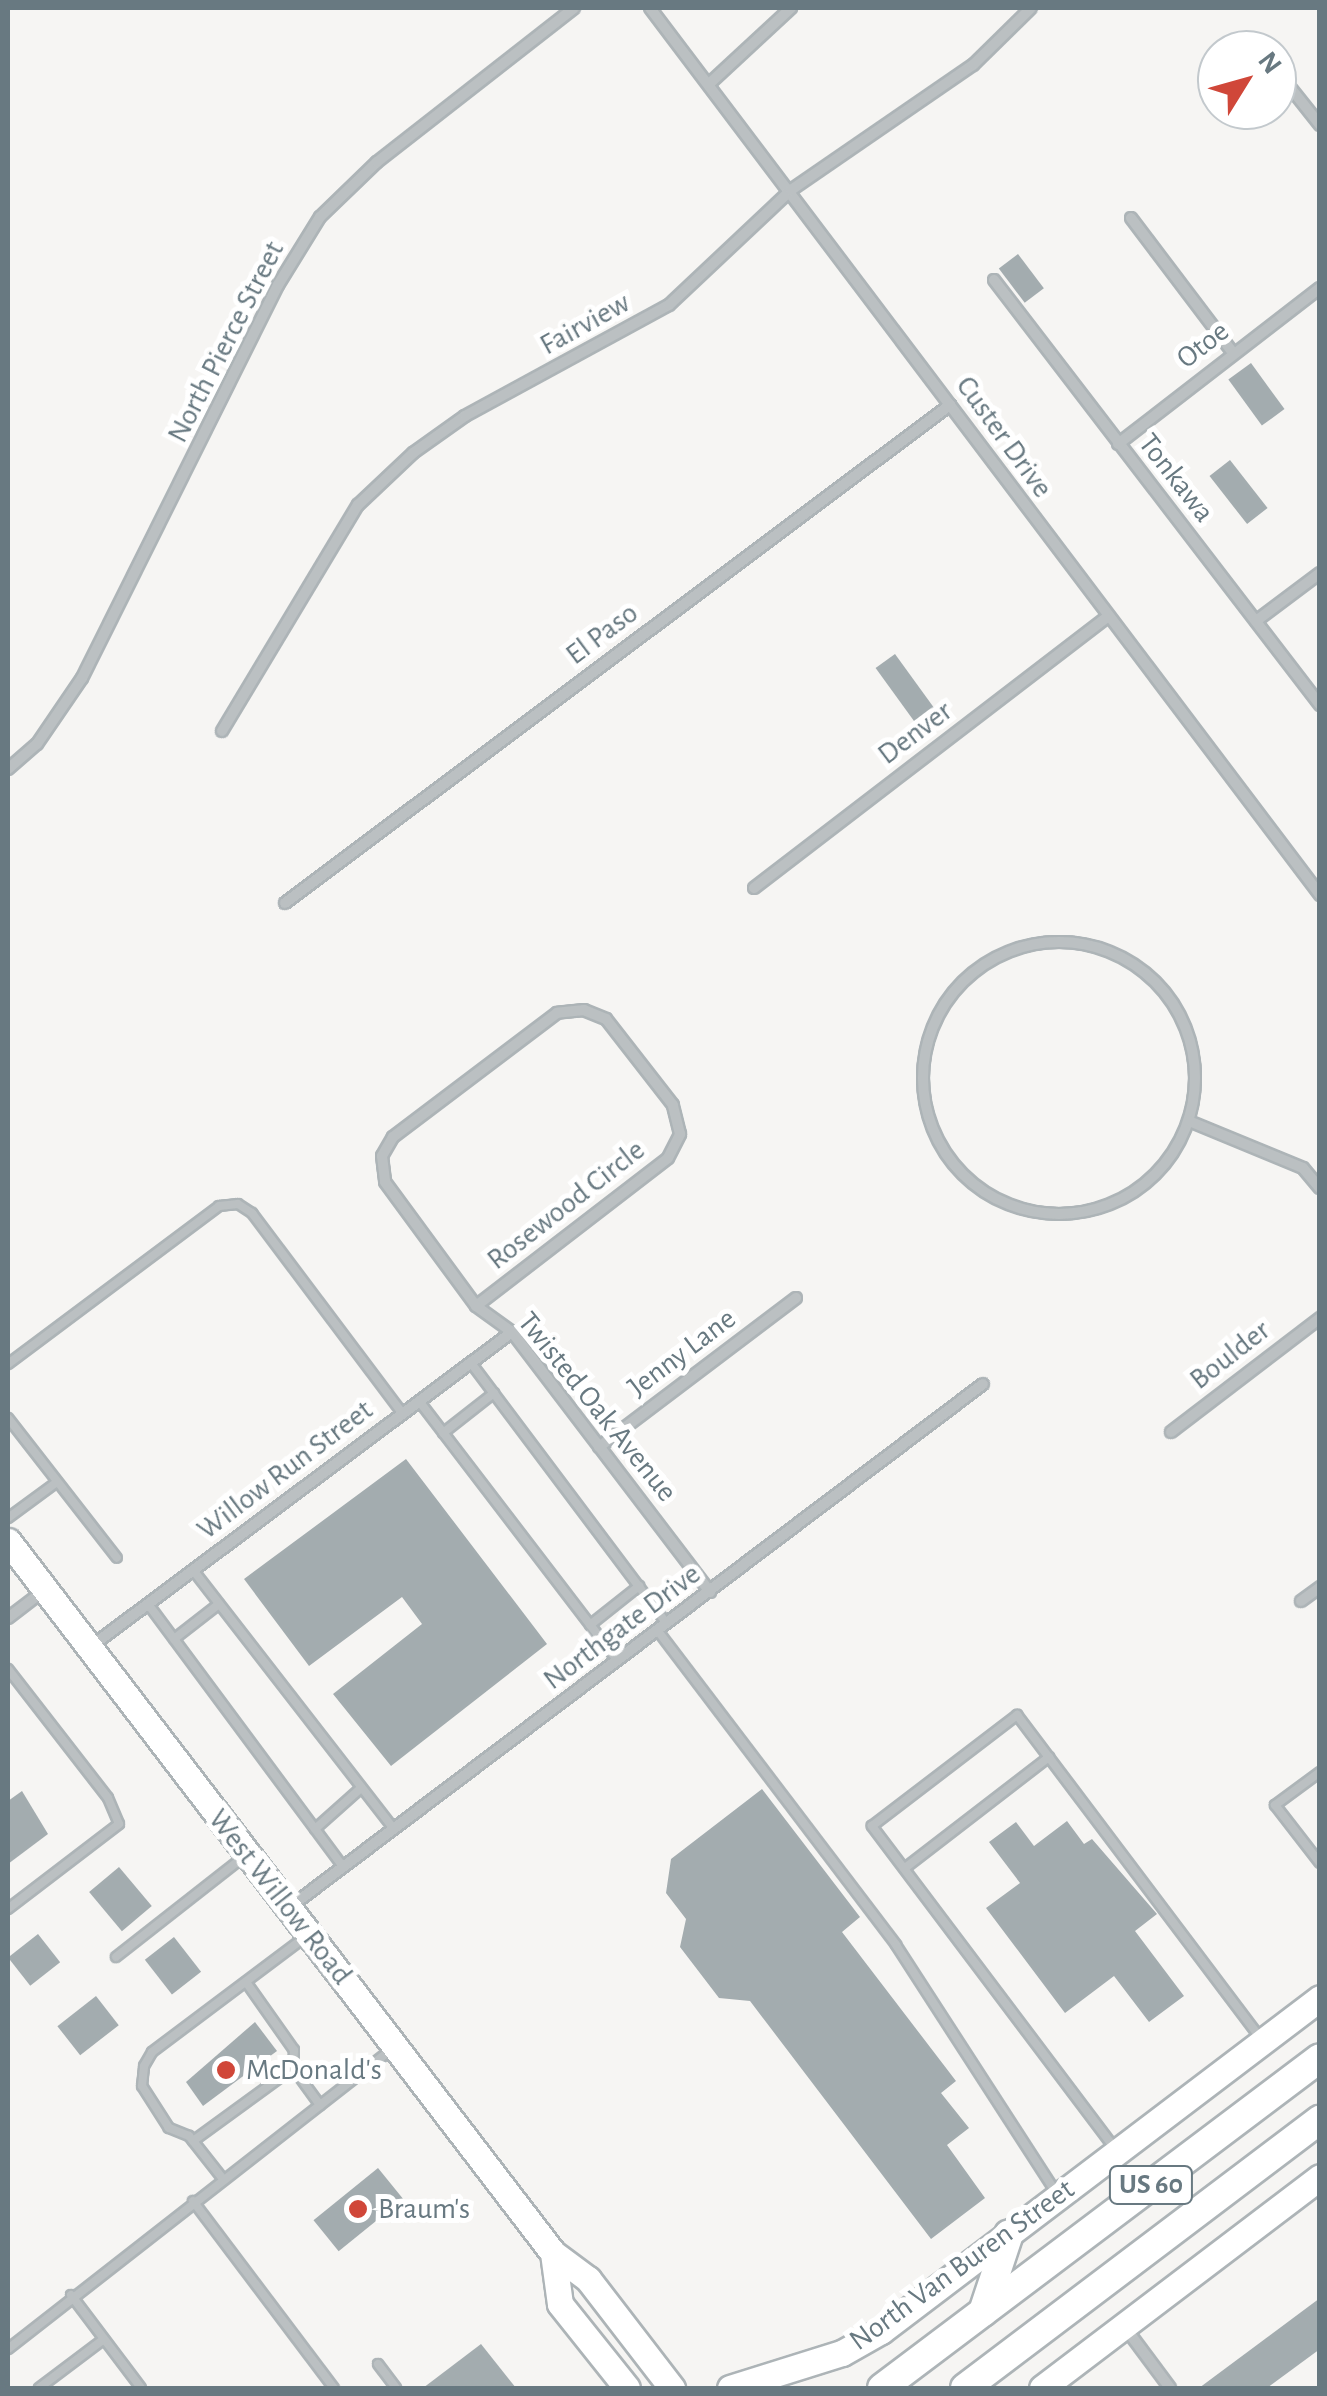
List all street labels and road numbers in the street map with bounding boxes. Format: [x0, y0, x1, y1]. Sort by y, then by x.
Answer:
street label: North Pierce Street [160, 235, 292, 449]
street label: Fairview [534, 285, 636, 363]
street label: Otoe [1170, 313, 1236, 377]
street label: Custer Drive [948, 369, 1060, 505]
street label: Tonkawa [1130, 426, 1222, 530]
street label: El Paso [559, 595, 645, 673]
street label: Denver [871, 693, 959, 773]
street label: Rosewood Circle [480, 1132, 652, 1278]
street label: Jenny Lane [621, 1301, 743, 1405]
street label: Twisted Oak Avenue [509, 1305, 685, 1509]
street label: Boulder [1183, 1312, 1277, 1398]
street label: Willow Run Street [190, 1392, 380, 1548]
street label: Northgate Drive [536, 1556, 708, 1698]
street label: West Willow Road [200, 1802, 360, 1992]
road number: US 60 [1108, 2162, 1194, 2208]
street label: North Van Buren Street [843, 2171, 1081, 2359]

